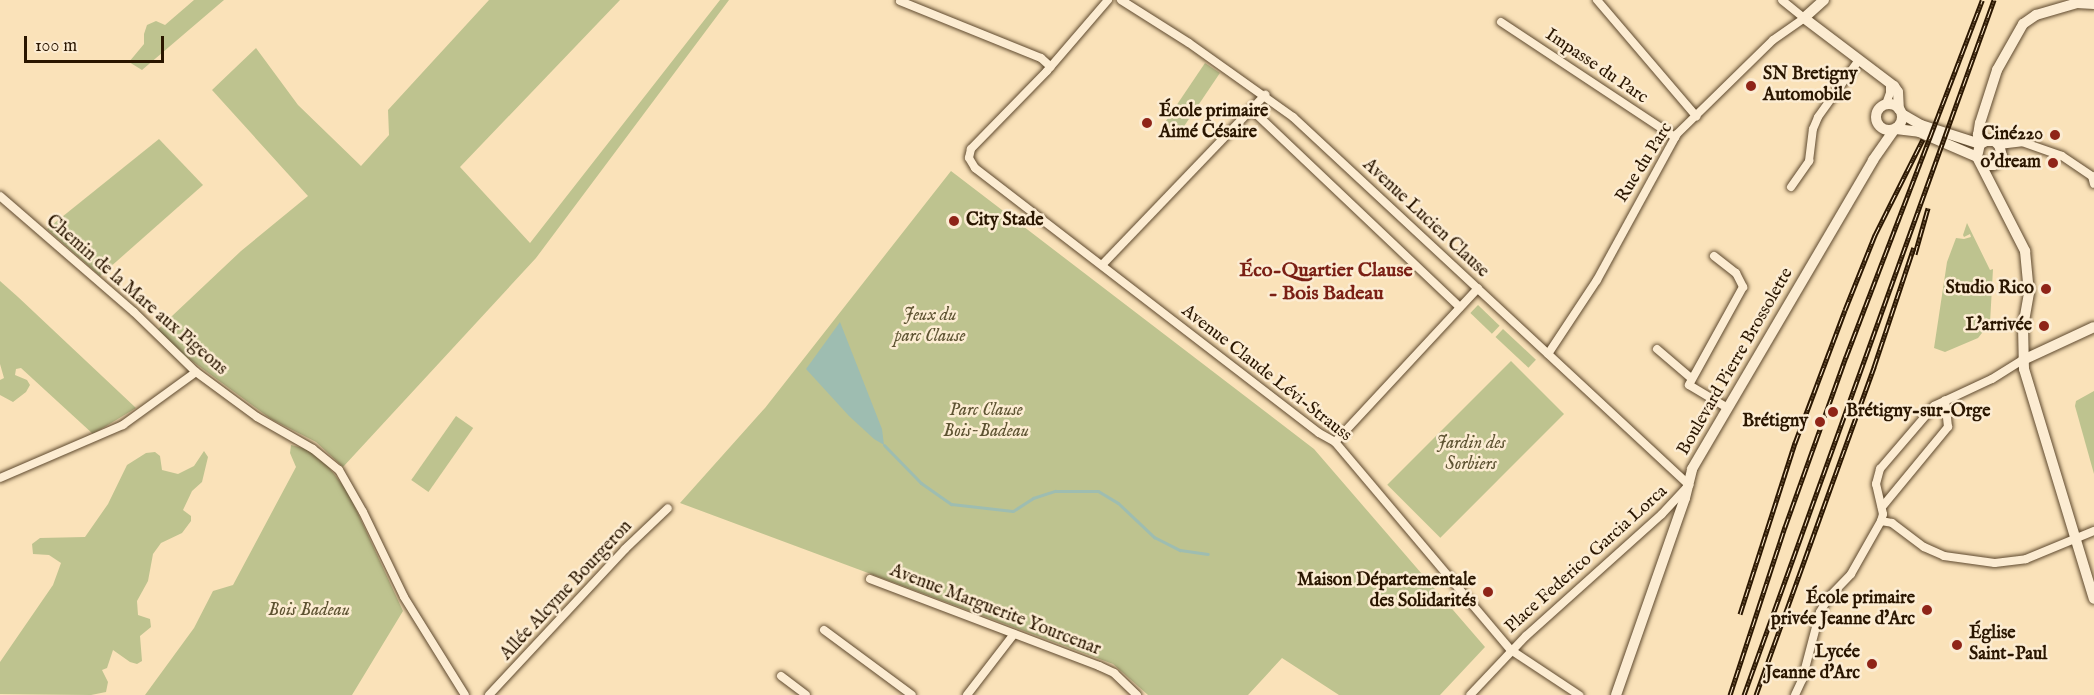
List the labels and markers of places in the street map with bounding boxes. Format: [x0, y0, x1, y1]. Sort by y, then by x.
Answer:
place label: SN Bretigny Automobile [1763, 65, 1858, 107]
marker: SN Bretigny Automobile [1744, 79, 1758, 93]
place label: École primaire Aimé Césaire [1159, 102, 1268, 144]
marker: École primaire Aimé Césaire [1140, 116, 1154, 130]
place label: Ciné220 [1982, 124, 2043, 146]
marker: Ciné220 [2048, 128, 2062, 142]
place label: o'dream [1980, 152, 2041, 174]
marker: o'dream [2046, 156, 2060, 170]
place label: City Stade [966, 210, 1044, 232]
marker: City Stade [947, 214, 961, 228]
place label: Studio Rico [1946, 278, 2034, 300]
marker: Studio Rico [2039, 282, 2053, 296]
place label: L'arrivée [1965, 315, 2032, 337]
marker: L'arrivée [2037, 319, 2051, 333]
place label: Brétigny-sur-Orge [1846, 401, 1990, 423]
marker: Brétigny-sur-Orge [1824, 403, 1842, 421]
place label: Brétigny [1742, 411, 1808, 433]
marker: Brétigny [1813, 415, 1827, 429]
place label: Maison Départementale des Solidarités [1297, 571, 1476, 614]
marker: Maison Départementale des Solidarités [1481, 585, 1495, 599]
place label: École primaire privée Jeanne d'Arc [1771, 589, 1915, 632]
marker: École primaire privée Jeanne d'Arc [1920, 603, 1934, 617]
place label: Église Saint-Paul [1969, 624, 2047, 666]
marker: Église Saint-Paul [1950, 638, 1964, 652]
place label: Lycée Jeanne d'Arc [1765, 643, 1860, 686]
marker: Lycée Jeanne d'Arc [1865, 657, 1879, 671]

